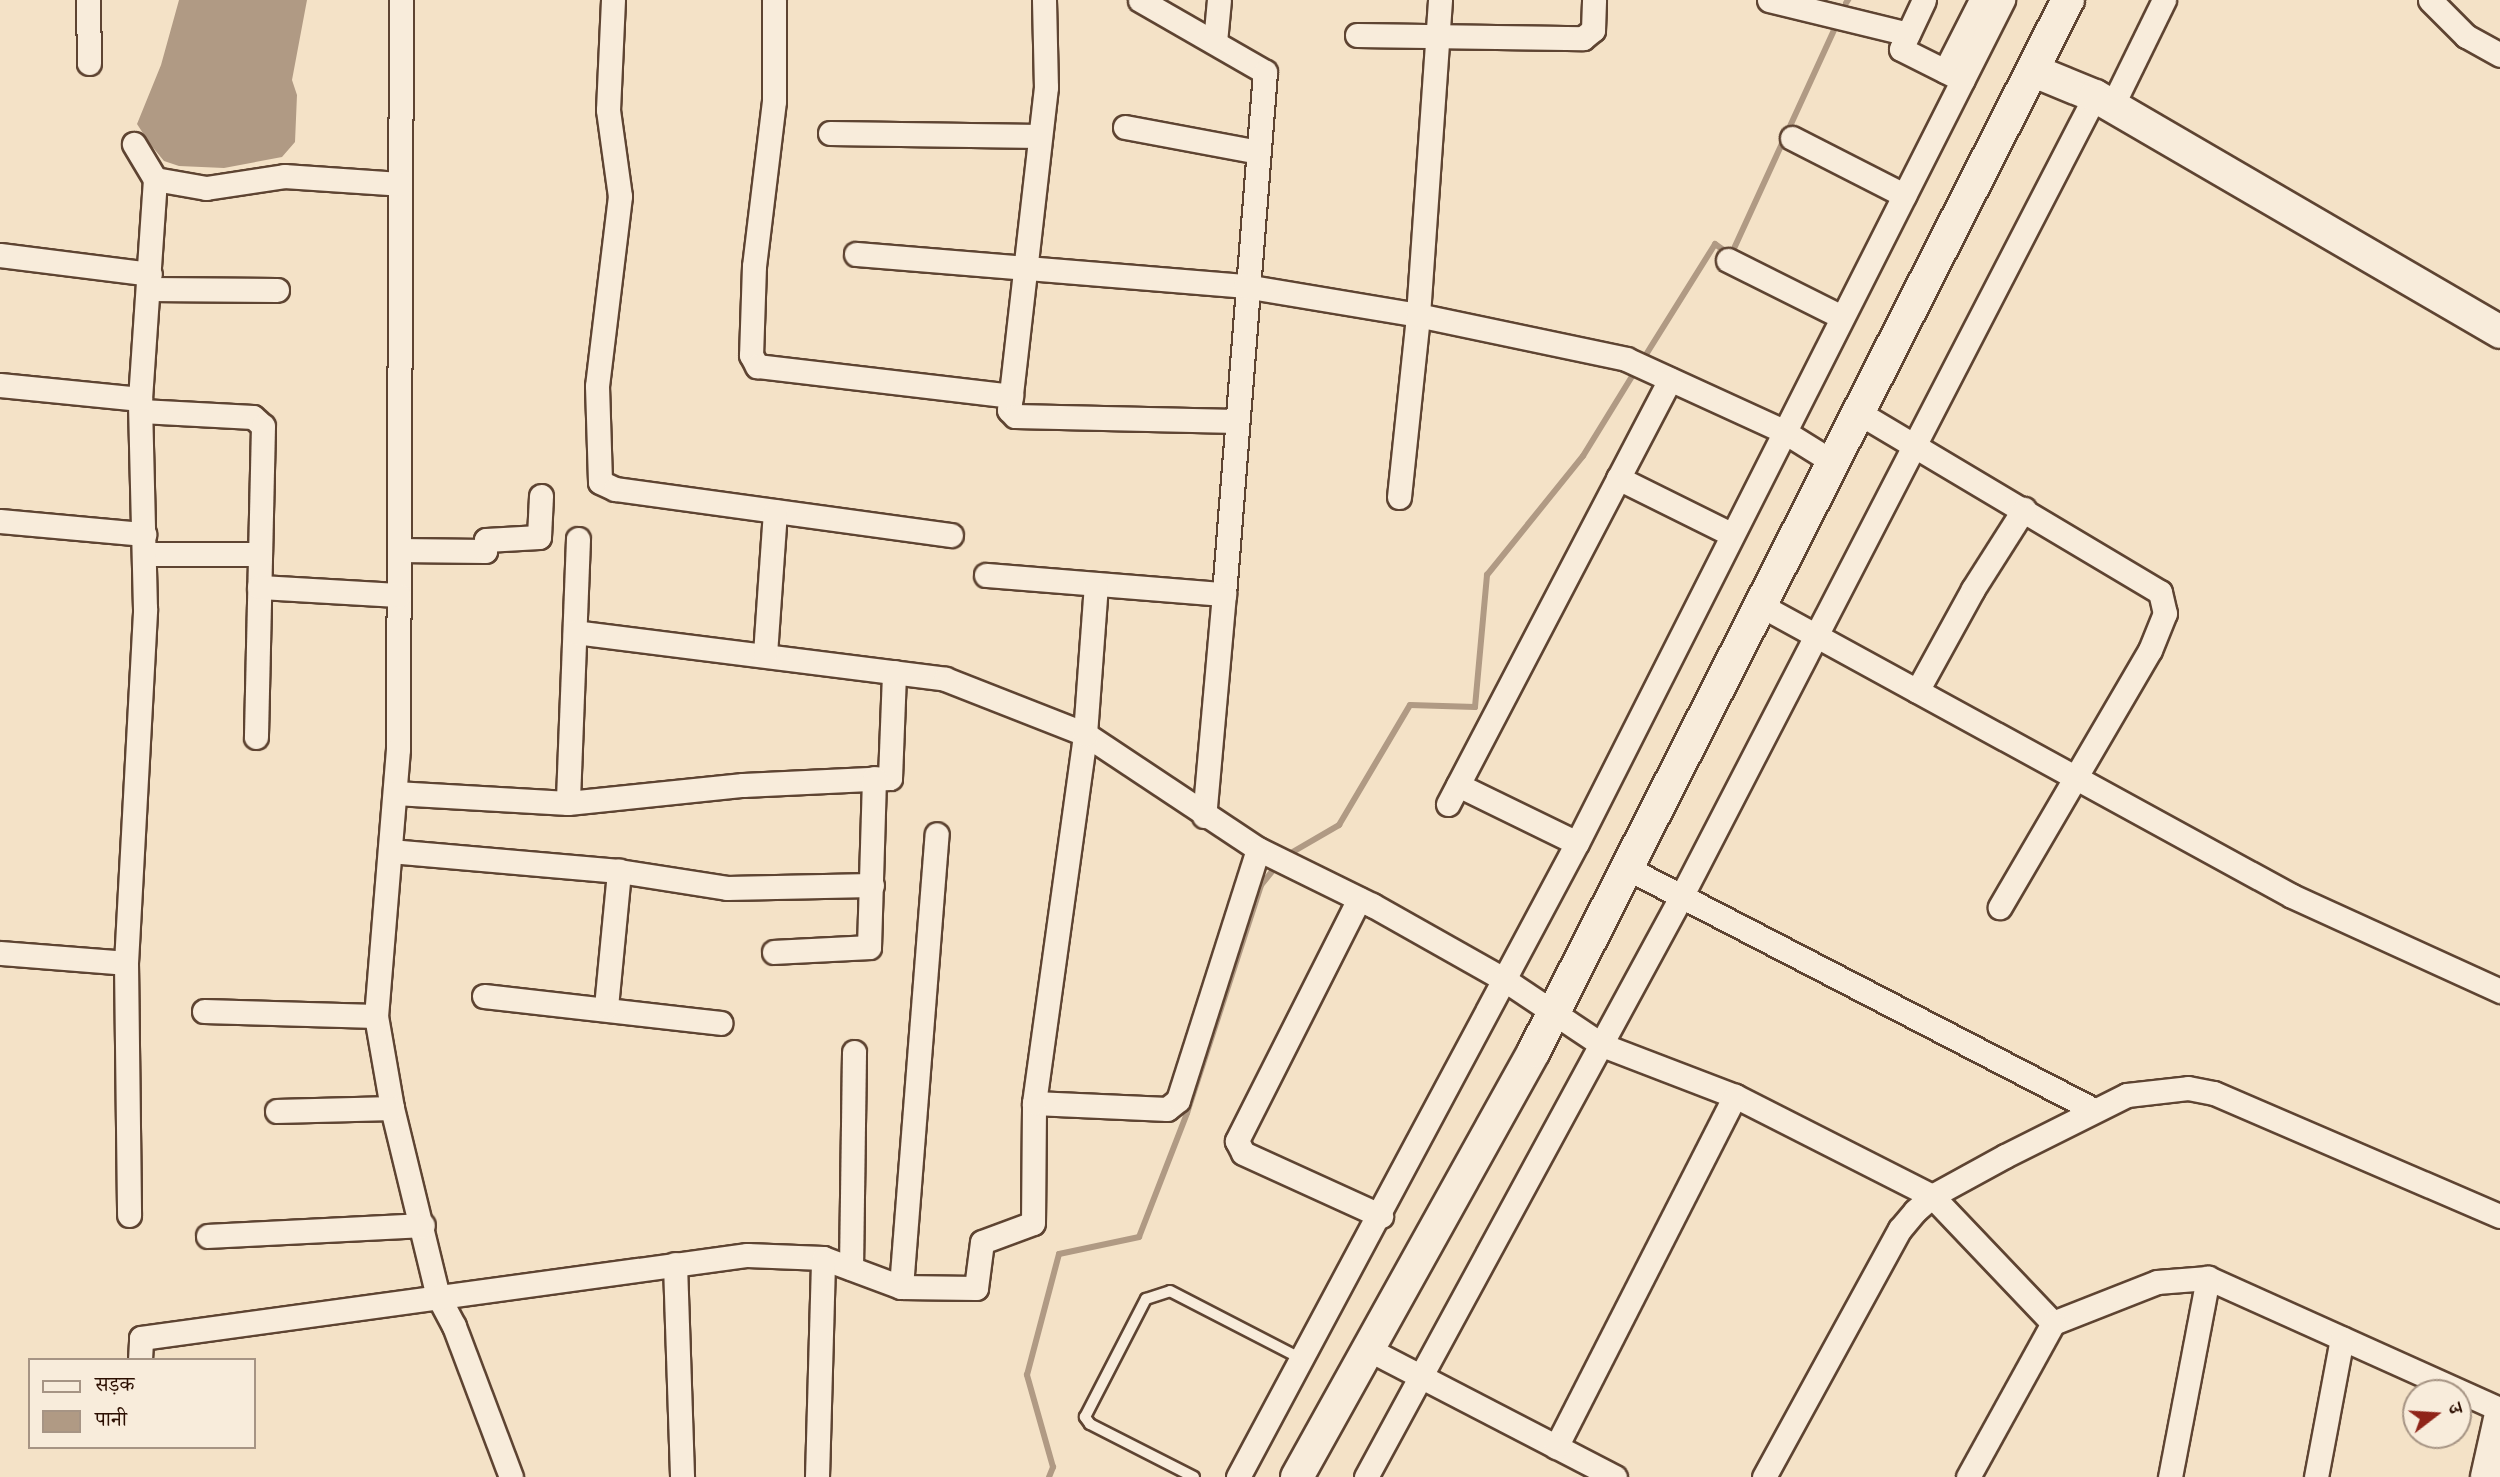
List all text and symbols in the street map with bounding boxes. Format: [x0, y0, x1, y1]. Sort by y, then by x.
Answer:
legend [28, 1358, 256, 1449]
text: सड़क [95, 1370, 134, 1399]
north arrow [2402, 1379, 2472, 1449]
text: उ [2441, 1400, 2469, 1417]
text: पानी [95, 1405, 127, 1434]

